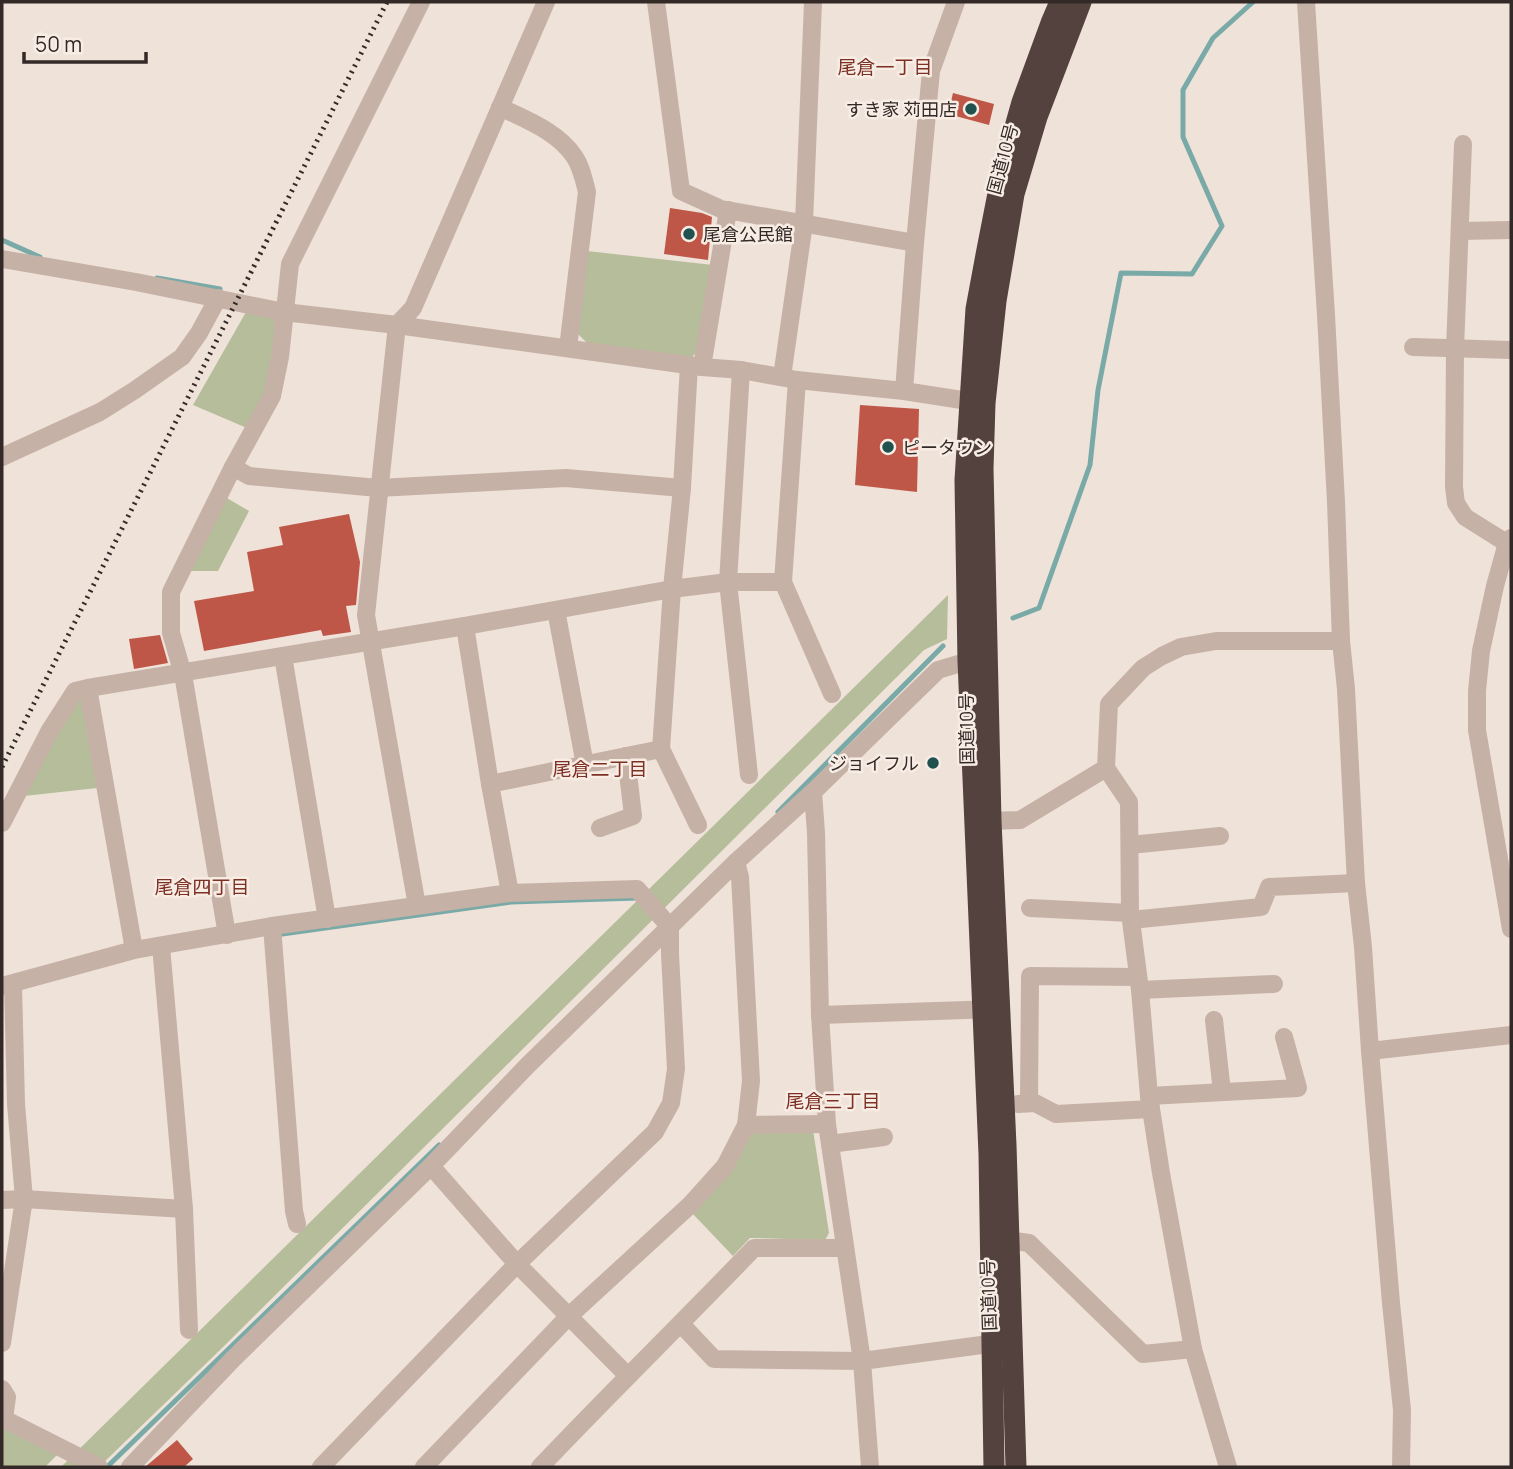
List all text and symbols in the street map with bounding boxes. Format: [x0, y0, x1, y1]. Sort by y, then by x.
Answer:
scale bar [24, 21, 147, 65]
text: 50 m [35, 30, 82, 58]
district label: 尾倉一丁目 [837, 54, 933, 80]
place label: すき家 苅田店 [845, 97, 957, 121]
marker: すき家 苅田店 [963, 101, 979, 117]
street label: 国道10号 [981, 121, 1023, 197]
place label: 尾倉公民館 [703, 222, 793, 246]
marker: 尾倉公民館 [681, 226, 697, 242]
place label: ピータウン [902, 435, 992, 459]
marker: ピータウン [880, 439, 896, 455]
street label: 国道10号 [953, 693, 979, 765]
place label: ジョイフル [829, 751, 919, 775]
marker: ジョイフル [925, 755, 941, 771]
district label: 尾倉二丁目 [552, 756, 648, 782]
district label: 尾倉四丁目 [154, 874, 250, 900]
district label: 尾倉三丁目 [785, 1088, 881, 1114]
street label: 国道10号 [975, 1259, 1001, 1331]

